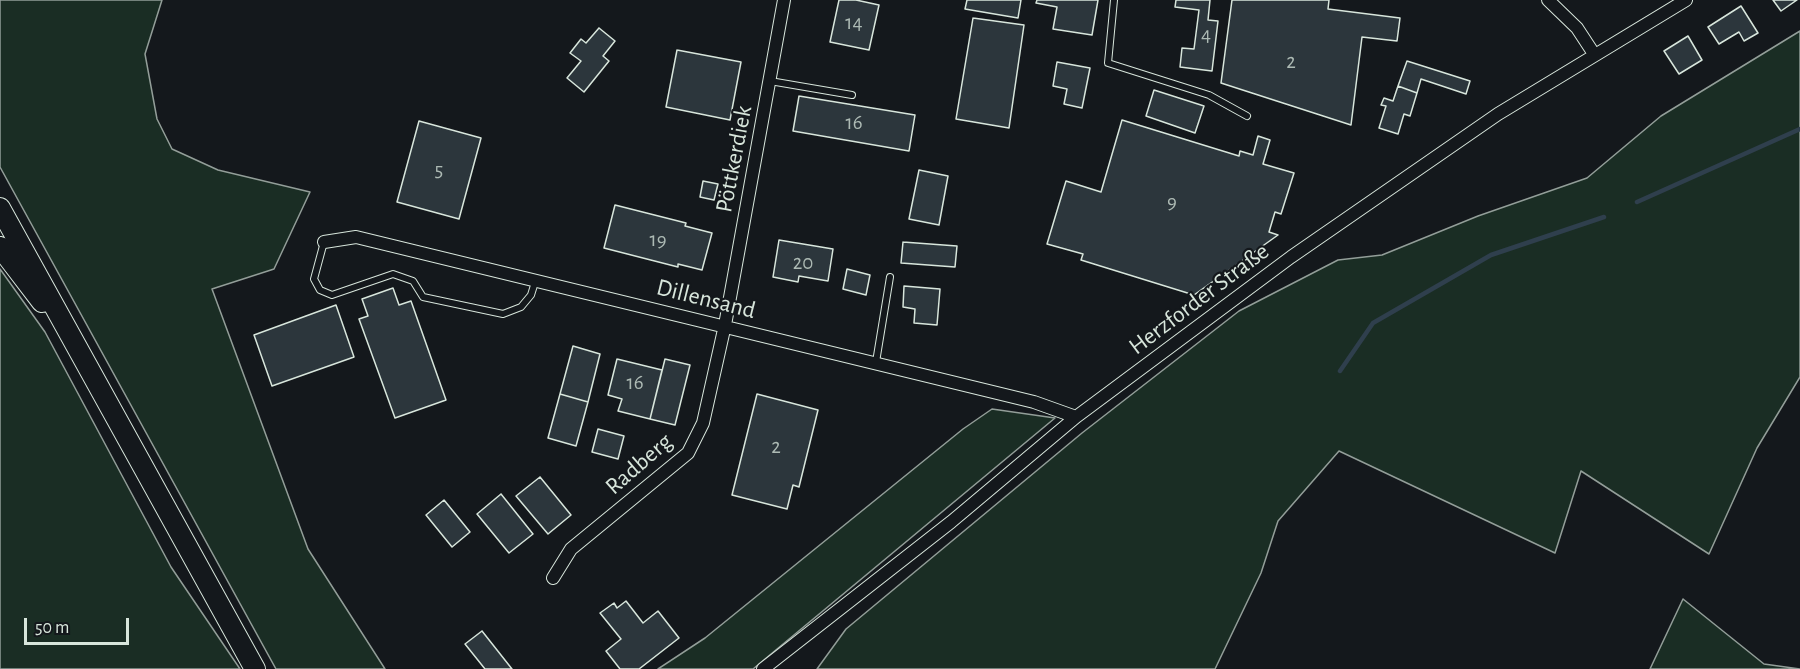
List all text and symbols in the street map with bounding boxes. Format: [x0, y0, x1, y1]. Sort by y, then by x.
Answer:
house number: 14 [845, 10, 863, 36]
house number: 4 [1201, 22, 1211, 48]
house number: 2 [1286, 49, 1296, 75]
street label: Pöttkerdiek [710, 103, 758, 215]
house number: 16 [845, 110, 863, 136]
house number: 5 [435, 157, 443, 183]
house number: 9 [1167, 189, 1177, 215]
house number: 19 [649, 227, 667, 253]
street label: Herzforder Straße [1123, 237, 1275, 361]
house number: 20 [793, 250, 813, 276]
street label: Dillensand [653, 273, 759, 325]
house number: 16 [626, 370, 644, 396]
street label: Radberg [600, 427, 678, 501]
house number: 2 [771, 434, 781, 460]
scale bar [27, 606, 132, 644]
text: 50 m [35, 619, 69, 637]

